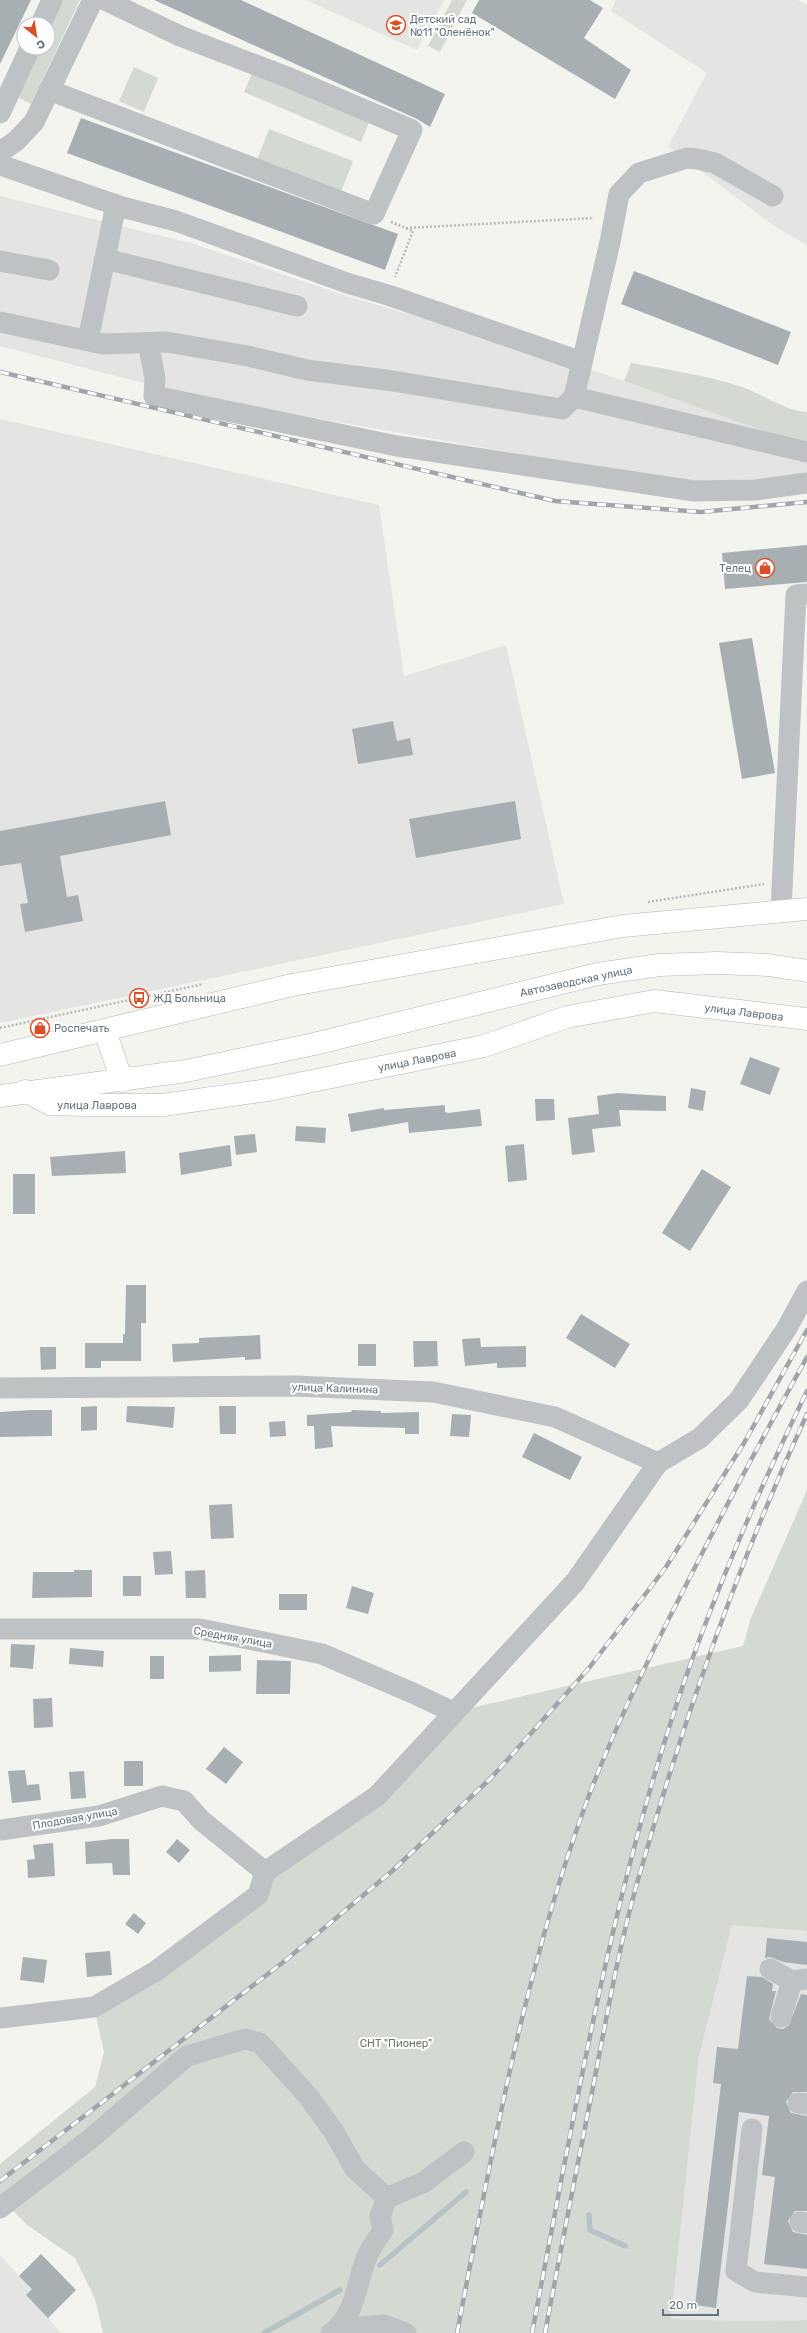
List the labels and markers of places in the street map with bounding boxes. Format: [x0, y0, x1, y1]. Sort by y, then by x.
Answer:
place label: Детский сад №11 "Оленёнок" [410, 13, 495, 39]
school or university icon: Детский сад №11 "Оленёнок" [385, 14, 407, 36]
shop icon: Телец [754, 557, 776, 579]
place label: Телец [719, 562, 751, 575]
bus stop icon: ЖД Больница [128, 987, 150, 1009]
place label: ЖД Больница [153, 992, 226, 1005]
shop icon: Роспечать [29, 1017, 51, 1039]
place label: Роспечать [54, 1022, 110, 1035]

